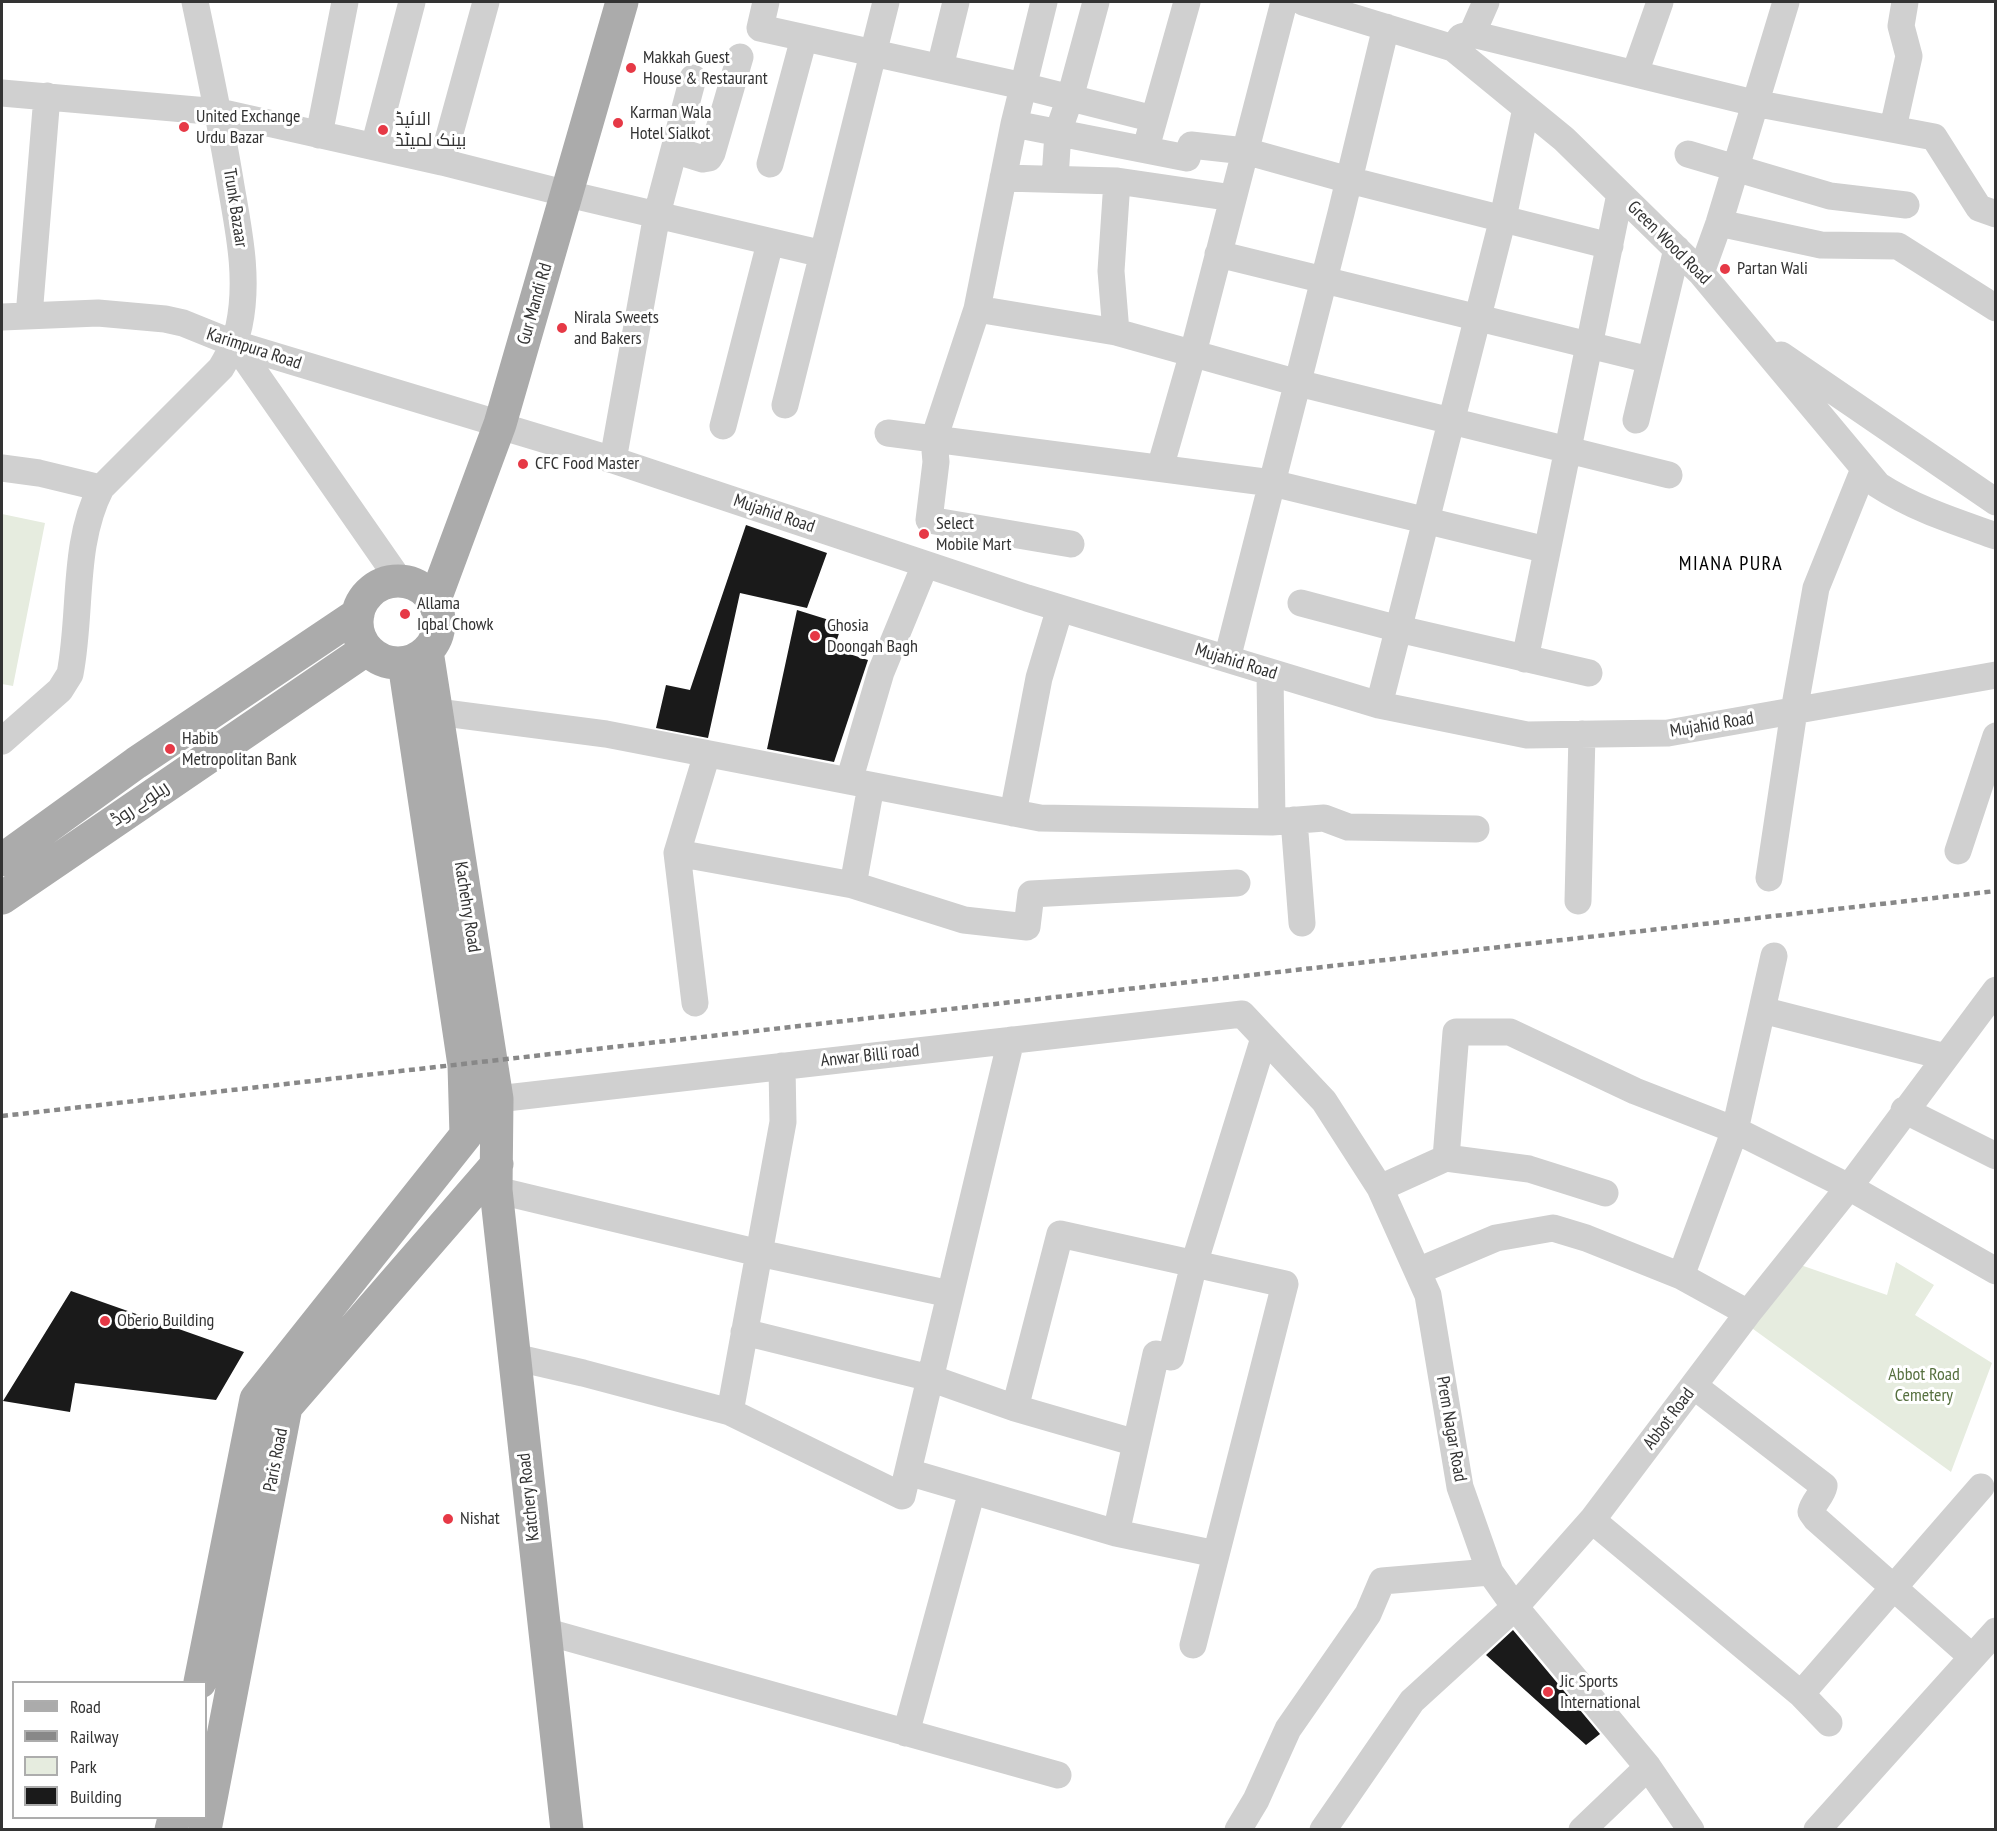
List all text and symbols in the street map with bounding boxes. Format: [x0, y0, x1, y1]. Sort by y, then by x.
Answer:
place label: Makkah Guest House & Restaurant [643, 47, 768, 90]
marker: Makkah Guest House & Restaurant [624, 61, 638, 75]
place label: Karman Wala Hotel Sialkot [630, 102, 711, 144]
place label: United Exchange Urdu Bazar [196, 106, 300, 148]
place label: الائیڈ بینک لمیٹڈ [395, 109, 466, 152]
marker: Karman Wala Hotel Sialkot [611, 116, 625, 130]
marker: United Exchange Urdu Bazar [177, 120, 191, 134]
marker: الائیڈ بینک لمیٹڈ [376, 123, 390, 137]
street label: Trunk Bazaar [218, 167, 252, 249]
street label: Green Wood Road [1623, 197, 1715, 289]
place label: Partan Wali [1737, 258, 1808, 280]
street label: Gur Mandi Rd [513, 261, 557, 347]
marker: Partan Wali [1718, 262, 1732, 276]
place label: Nirala Sweets and Bakers [574, 307, 659, 350]
marker: Nirala Sweets and Bakers [555, 321, 569, 335]
street label: Karimpura Road [204, 324, 304, 374]
place label: CFC Food Master [535, 453, 639, 475]
marker: CFC Food Master [516, 457, 530, 471]
street label: Mujahid Road [731, 490, 817, 538]
place label: Select Mobile Mart [936, 513, 1011, 556]
marker: Select Mobile Mart [917, 527, 931, 541]
district label: MIANA PURA [1679, 552, 1783, 576]
place label: Allama Iqbal Chowk [417, 593, 493, 636]
marker: Allama Iqbal Chowk [398, 607, 412, 621]
place label: Ghosia Doongah Bagh [827, 615, 918, 658]
marker: Ghosia Doongah Bagh [808, 629, 822, 643]
street label: Mujahid Road [1192, 639, 1280, 685]
street label: Mujahid Road [1669, 708, 1755, 742]
place label: Habib Metropolitan Bank [182, 728, 297, 771]
marker: Habib Metropolitan Bank [163, 742, 177, 756]
street label: ریلوے روڈ [107, 777, 173, 831]
street label: Kachehry Road [449, 860, 485, 954]
street label: Anwar Billi road [820, 1040, 920, 1072]
place label: Oberio Building [117, 1310, 214, 1332]
marker: Oberio Building [98, 1314, 112, 1328]
park label: Abbot Road Cemetery [1888, 1364, 1960, 1406]
street label: Prem Nagar Road [1431, 1375, 1471, 1483]
street label: Abbot Road [1639, 1384, 1699, 1454]
street label: Paris Road [259, 1426, 293, 1494]
street label: Katchery Road [514, 1452, 544, 1542]
place label: Nishat [460, 1508, 500, 1530]
marker: Nishat [441, 1512, 455, 1526]
place label: Jic Sports International [1560, 1671, 1640, 1714]
legend [12, 1681, 207, 1819]
marker: Jic Sports International [1541, 1685, 1555, 1699]
text: Road [70, 1695, 101, 1718]
text: Railway [70, 1725, 119, 1748]
text: Park [70, 1755, 97, 1778]
text: Building [70, 1785, 122, 1808]

